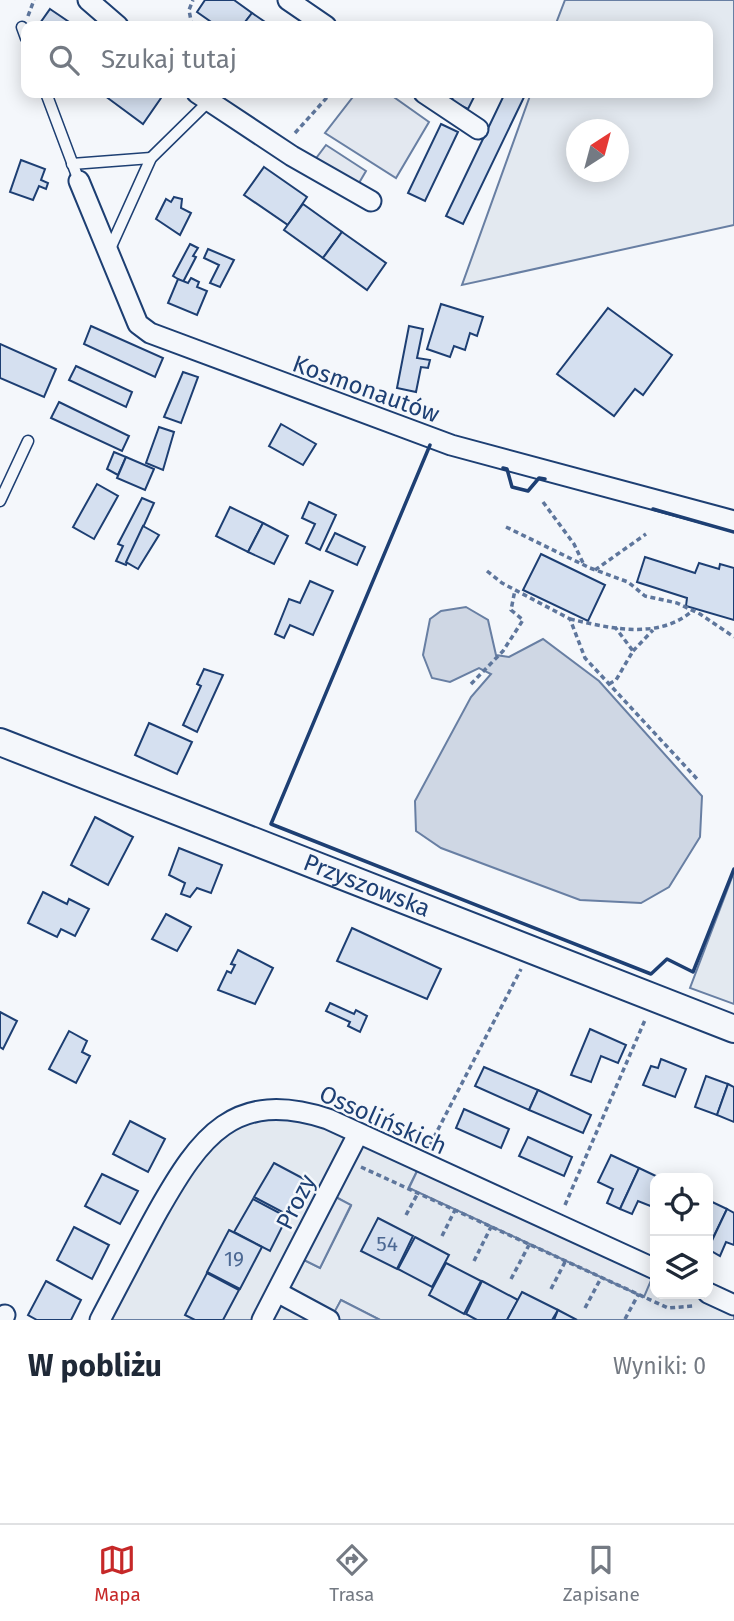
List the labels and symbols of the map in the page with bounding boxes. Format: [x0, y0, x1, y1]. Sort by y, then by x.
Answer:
north arrow [566, 119, 629, 182]
street label: Kosmonautów [289, 349, 443, 429]
street label: Przyszowska [300, 848, 434, 923]
street label: Ossolińskich [315, 1079, 451, 1161]
street label: Prozy [270, 1170, 322, 1234]
house number: 54 [376, 1231, 398, 1257]
house number: 19 [224, 1246, 244, 1272]

